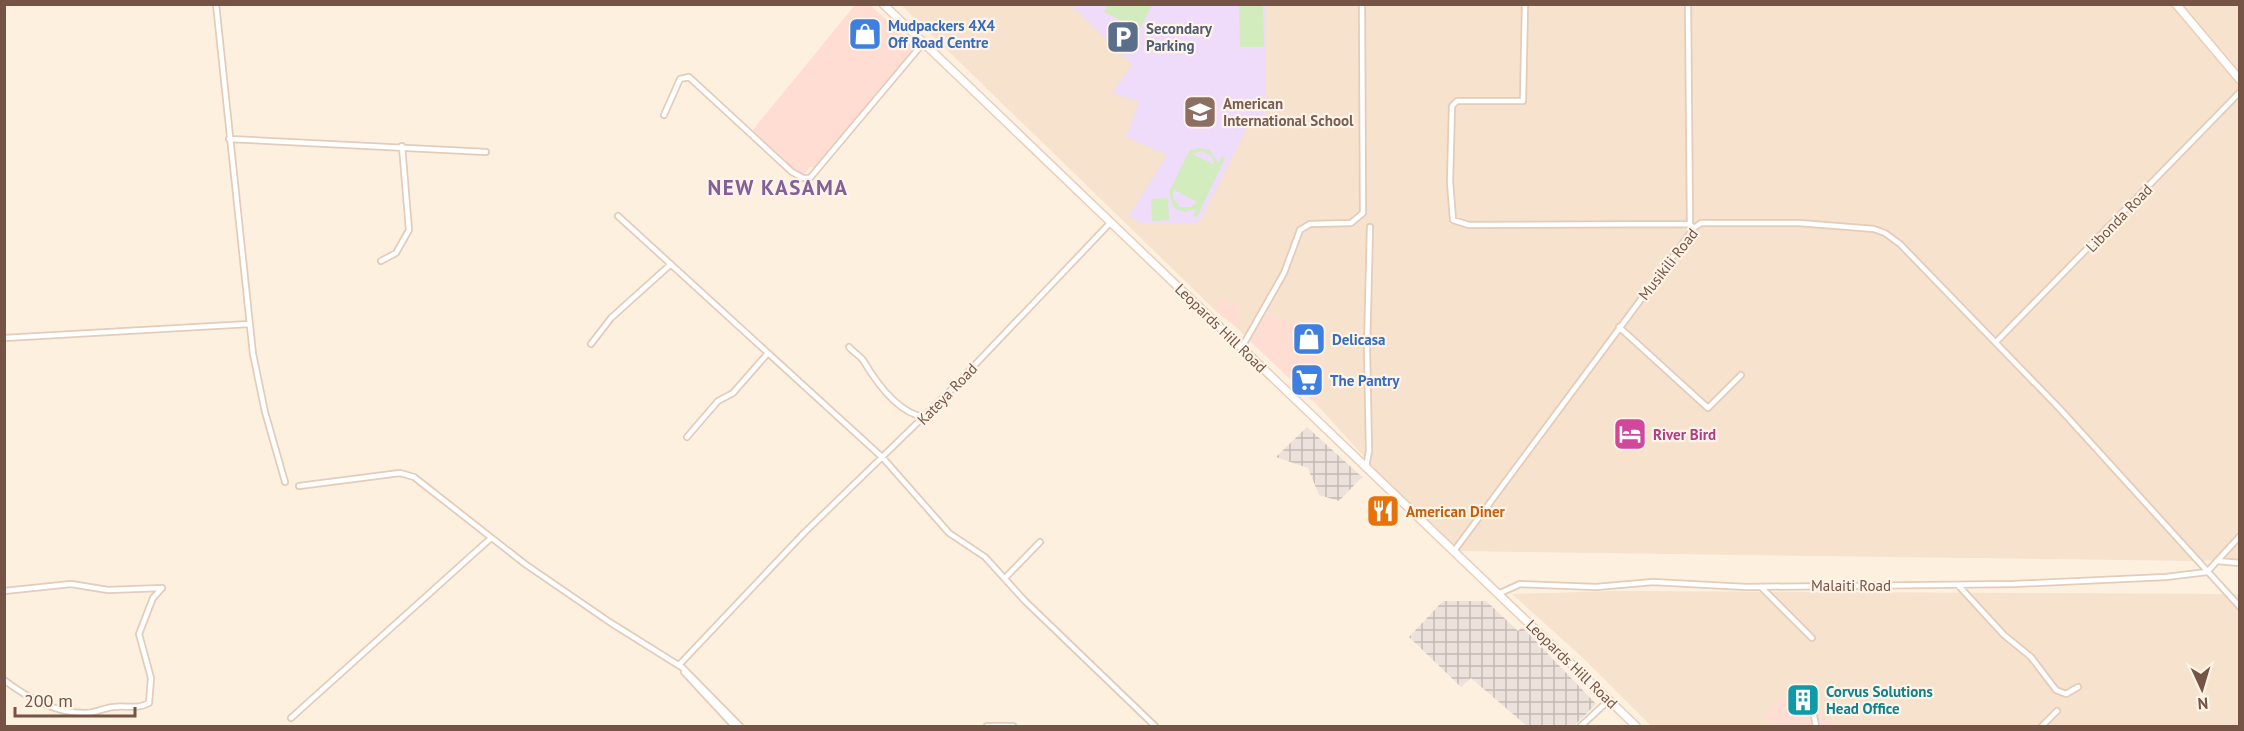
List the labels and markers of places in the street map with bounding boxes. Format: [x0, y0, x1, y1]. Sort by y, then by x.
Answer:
shop icon: Mudpackers 4X4 Off Road Centre [847, 16, 883, 52]
place label: Mudpackers 4X4 Off Road Centre [888, 16, 995, 52]
parking icon: Secondary Parking [1105, 19, 1141, 55]
place label: Secondary Parking [1146, 19, 1213, 55]
school or university icon: American International School [1182, 94, 1218, 130]
place label: American International School [1223, 94, 1354, 130]
shop icon: Delicasa [1291, 321, 1327, 357]
place label: Delicasa [1332, 330, 1385, 349]
supermarket icon: The Pantry [1289, 362, 1325, 398]
place label: The Pantry [1330, 371, 1400, 390]
hotel icon: River Bird [1612, 416, 1648, 452]
place label: River Bird [1653, 425, 1716, 444]
restaurant icon: American Diner [1365, 493, 1401, 529]
place label: American Diner [1406, 502, 1506, 521]
building icon: Corvus Solutions Head Office [1785, 682, 1821, 718]
place label: Corvus Solutions Head Office [1826, 682, 1933, 718]

